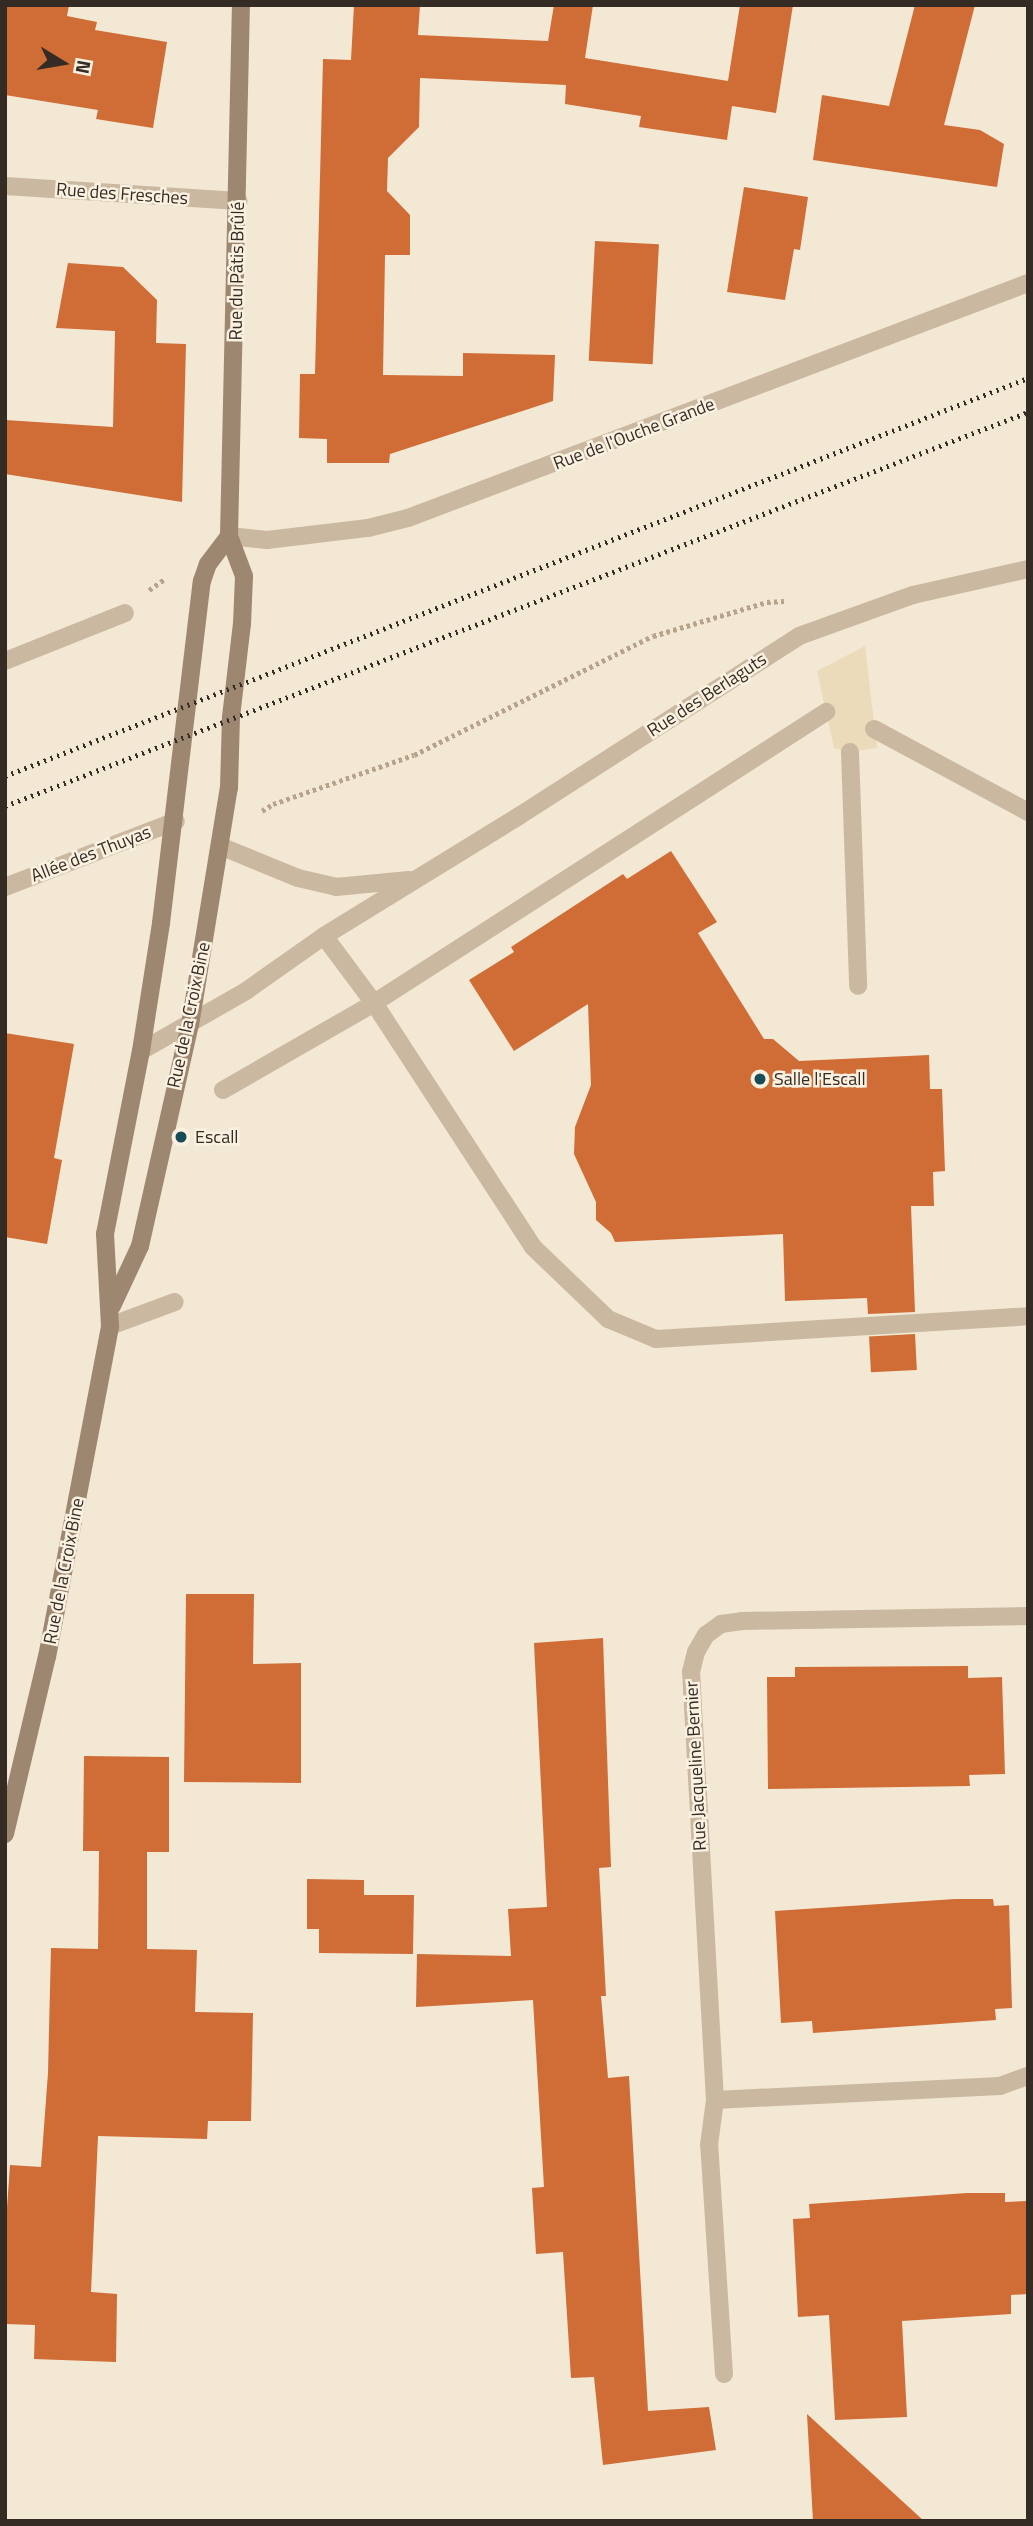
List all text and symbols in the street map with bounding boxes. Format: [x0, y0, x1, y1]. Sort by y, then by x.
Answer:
north arrow [28, 28, 98, 98]
text: N [69, 58, 100, 76]
street label: Rue des Fresches [55, 179, 189, 209]
street label: Rue du Pâtis Brûlé [225, 201, 249, 341]
street label: Rue de l'Ouche Grande [550, 393, 718, 475]
street label: Rue des Berlaguts [643, 648, 771, 742]
street label: Allée des Thuyas [28, 821, 154, 887]
street label: Rue de la Croix Bine [163, 940, 215, 1090]
place label: Salle l'Escall [774, 1068, 866, 1090]
marker: Salle l'Escall [752, 1071, 768, 1087]
place label: Escall [195, 1126, 239, 1148]
marker: Escall [173, 1129, 189, 1145]
street label: Rue de la Croix Bine [39, 1496, 89, 1646]
street label: Rue Jacqueline Bernier [681, 1681, 711, 1851]

